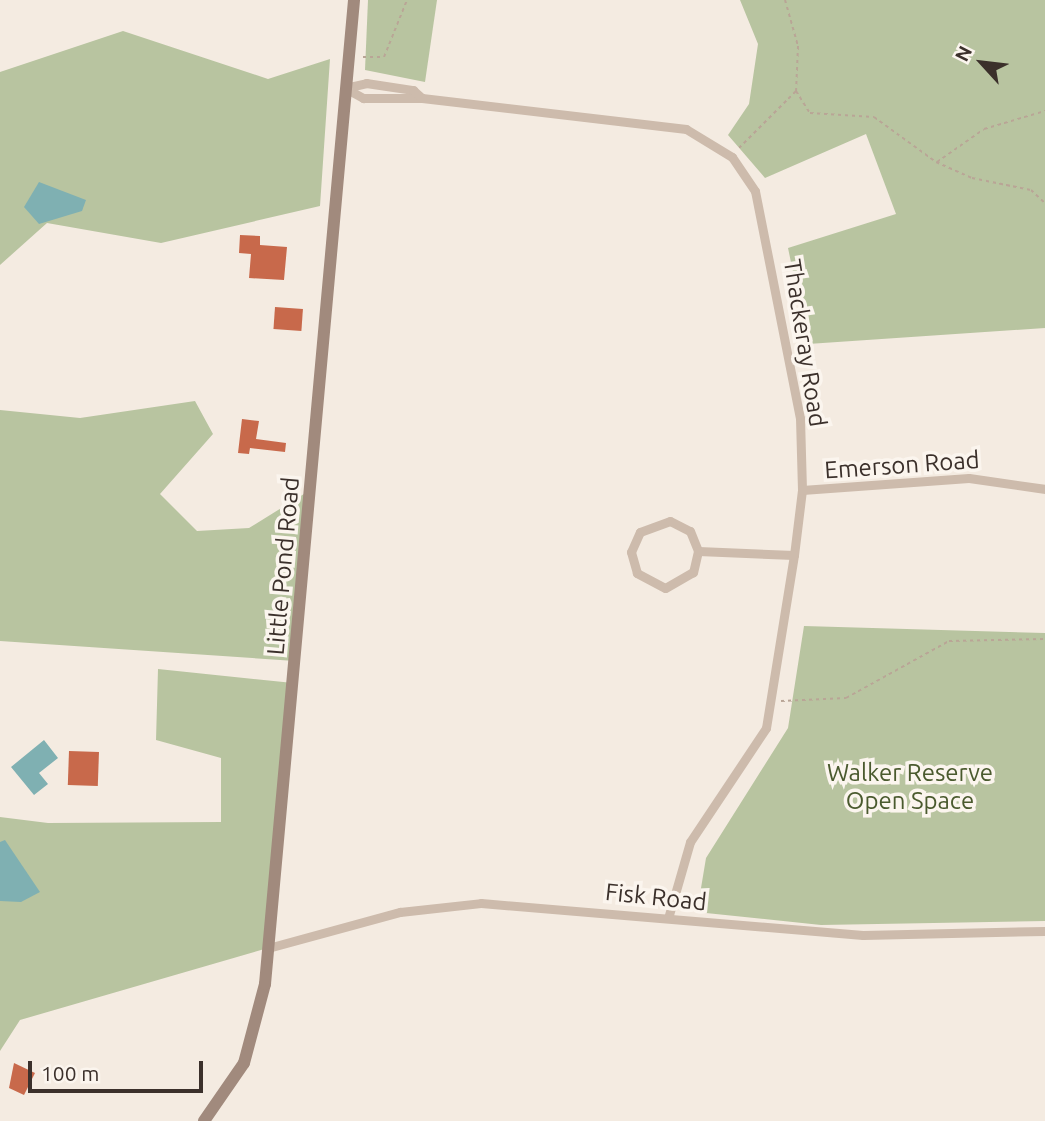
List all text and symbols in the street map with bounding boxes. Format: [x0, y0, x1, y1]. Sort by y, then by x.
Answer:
north arrow [947, 28, 1017, 98]
text: N [950, 42, 976, 65]
street label: Thackeray Road [778, 257, 832, 429]
street label: Emerson Road [823, 445, 981, 485]
street label: Little Pond Road [261, 476, 305, 656]
park label: Walker Reserve Open Space [827, 759, 993, 815]
street label: Fisk Road [604, 877, 708, 917]
scale bar [32, 1048, 206, 1092]
text: 100 m [41, 1061, 99, 1085]

